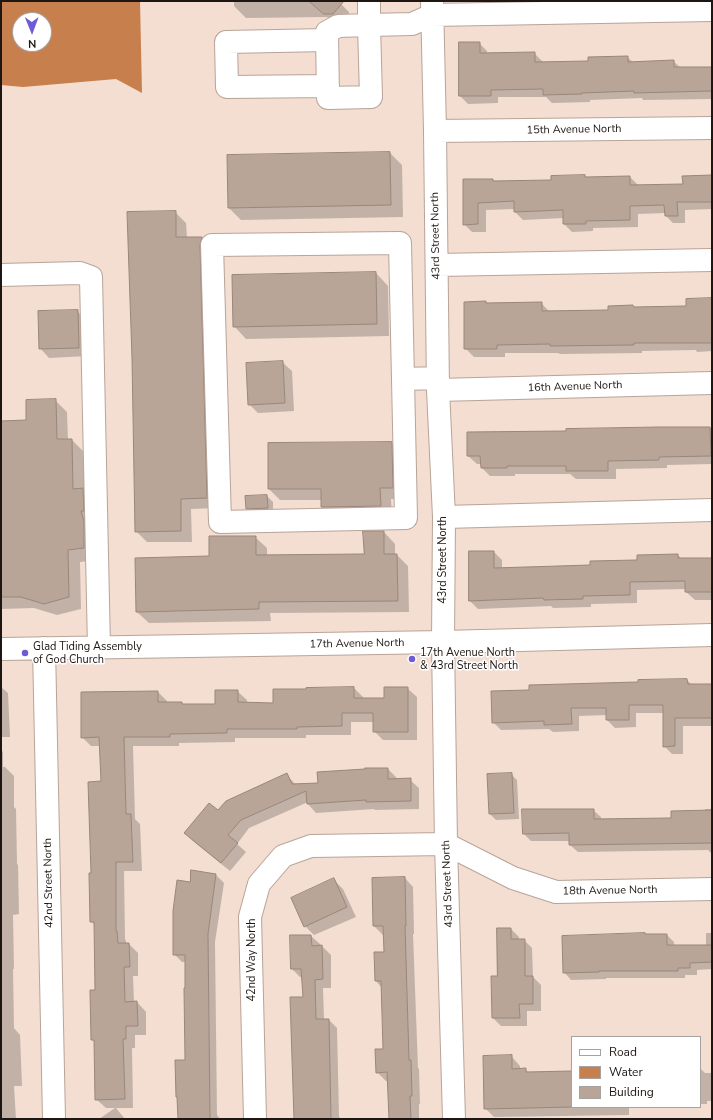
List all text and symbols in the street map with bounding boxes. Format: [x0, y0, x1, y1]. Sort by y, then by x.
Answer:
north arrow [12, 12, 52, 52]
text: N [28, 36, 36, 51]
street label: 15th Avenue North [526, 123, 622, 137]
street label: 43rd Street North [429, 192, 443, 280]
street label: 16th Avenue North [527, 379, 623, 395]
street label: 43rd Street North [436, 516, 450, 604]
street label: 17th Avenue North [309, 637, 405, 651]
place label: Glad Tiding Assembly of God Church [33, 640, 142, 666]
place label: 17th Avenue North & 43rd Street North [420, 646, 518, 672]
marker: Glad Tiding Assembly of God Church [20, 648, 30, 658]
marker: 17th Avenue North & 43rd Street North [407, 654, 417, 664]
street label: 42nd Street North [42, 838, 56, 928]
street label: 43rd Street North [440, 840, 456, 928]
street label: 18th Avenue North [562, 884, 658, 898]
street label: 42nd Way North [245, 918, 259, 1002]
legend [571, 1036, 701, 1108]
text: Road [609, 1044, 637, 1060]
text: Water [609, 1064, 643, 1080]
text: Building [609, 1084, 654, 1100]

